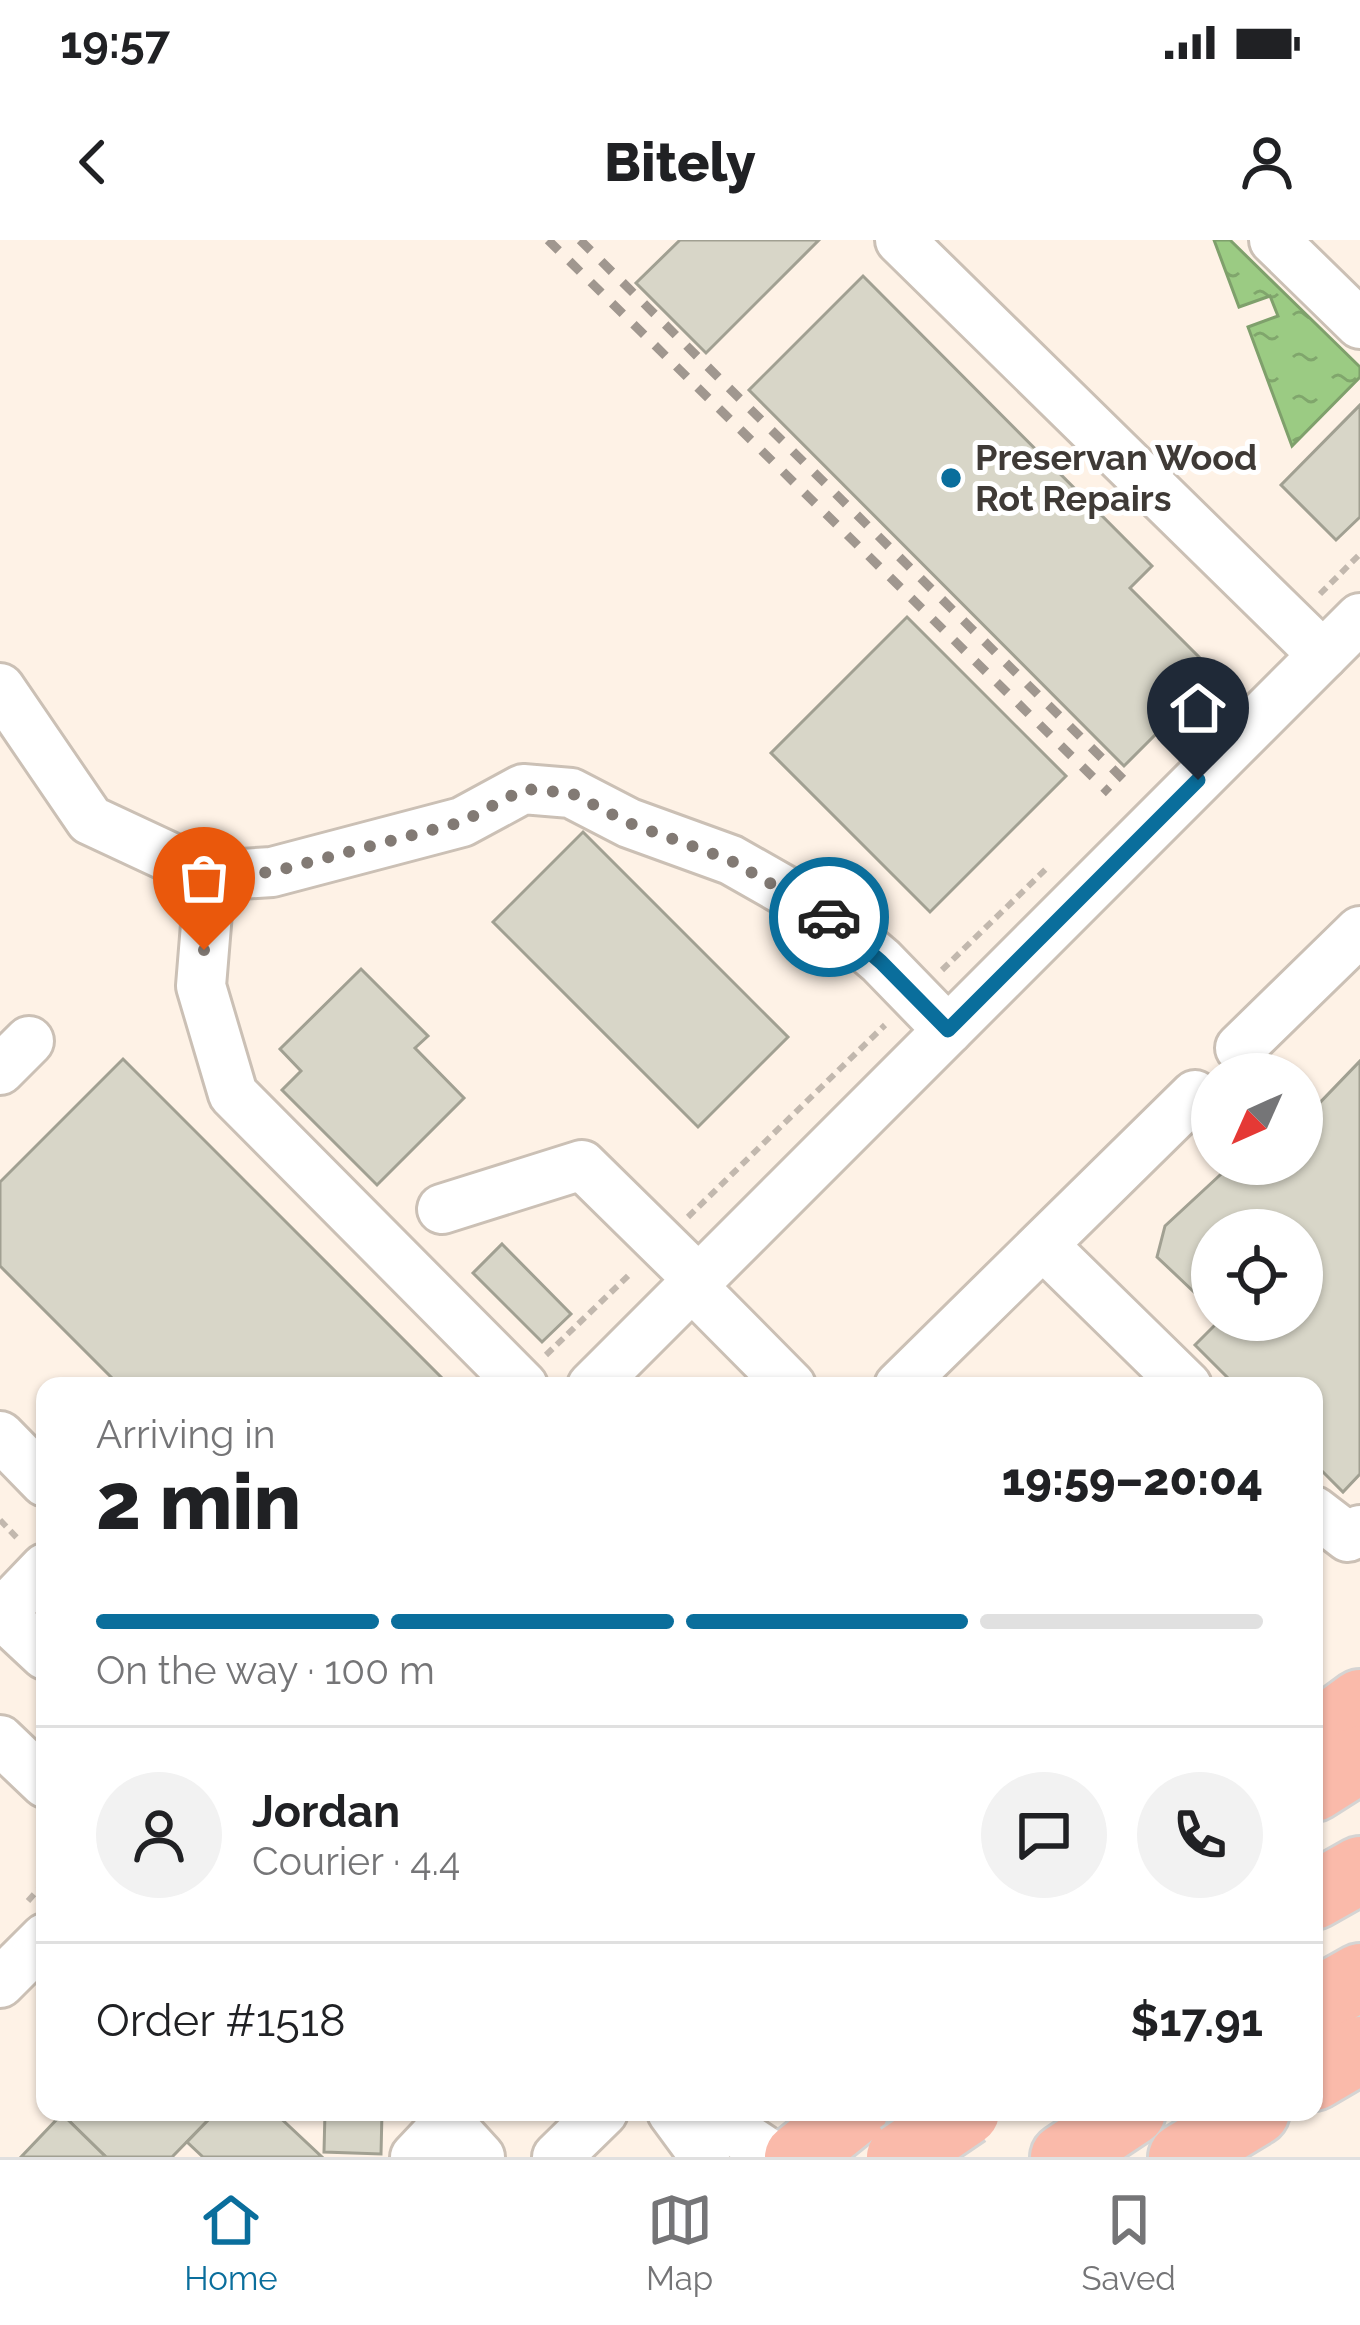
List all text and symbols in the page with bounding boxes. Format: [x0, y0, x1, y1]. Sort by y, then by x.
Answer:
text: 19:57 [60, 16, 170, 69]
icon: back [60, 129, 126, 195]
icon: person [1234, 129, 1300, 195]
text: Bitely [604, 130, 756, 194]
place label: Preservan Wood Rot Repairs [975, 436, 1257, 519]
marker: Preservan Wood Rot Repairs [938, 465, 964, 491]
pin [1147, 657, 1249, 780]
icon: home [1165, 675, 1231, 741]
pin [153, 827, 255, 950]
icon: bag [171, 845, 237, 911]
courier [769, 857, 889, 977]
icon: car [796, 884, 862, 950]
north arrow [1191, 1053, 1323, 1185]
map controls [1191, 1053, 1323, 1341]
button: locate [1191, 1209, 1323, 1341]
text: Arriving in [96, 1411, 276, 1457]
text: 19:59–20:04 [1002, 1453, 1263, 1506]
text: 2 min [96, 1456, 301, 1547]
text: On the way · 100 m [96, 1647, 435, 1693]
button: person [96, 1772, 222, 1898]
button: chat [981, 1772, 1107, 1898]
button: phone [1137, 1772, 1263, 1898]
text: Jordan [252, 1785, 400, 1838]
text: Courier · 4.4 [252, 1838, 460, 1884]
text: Order #1518 [96, 1994, 346, 2047]
text: $17.91 [1131, 1994, 1263, 2047]
tab: Home [184, 2187, 278, 2298]
tab: Map [646, 2187, 713, 2298]
tab: Saved [1081, 2187, 1176, 2298]

